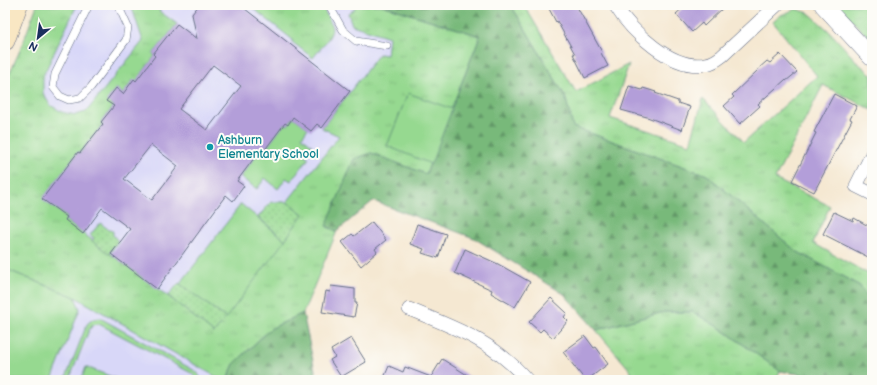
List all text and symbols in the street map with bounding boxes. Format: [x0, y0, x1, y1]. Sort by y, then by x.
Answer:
north arrow [18, 18, 58, 58]
text: N [27, 39, 40, 54]
place label: Ashburn Elementary School [218, 133, 319, 162]
marker: Ashburn Elementary School [205, 142, 215, 152]

